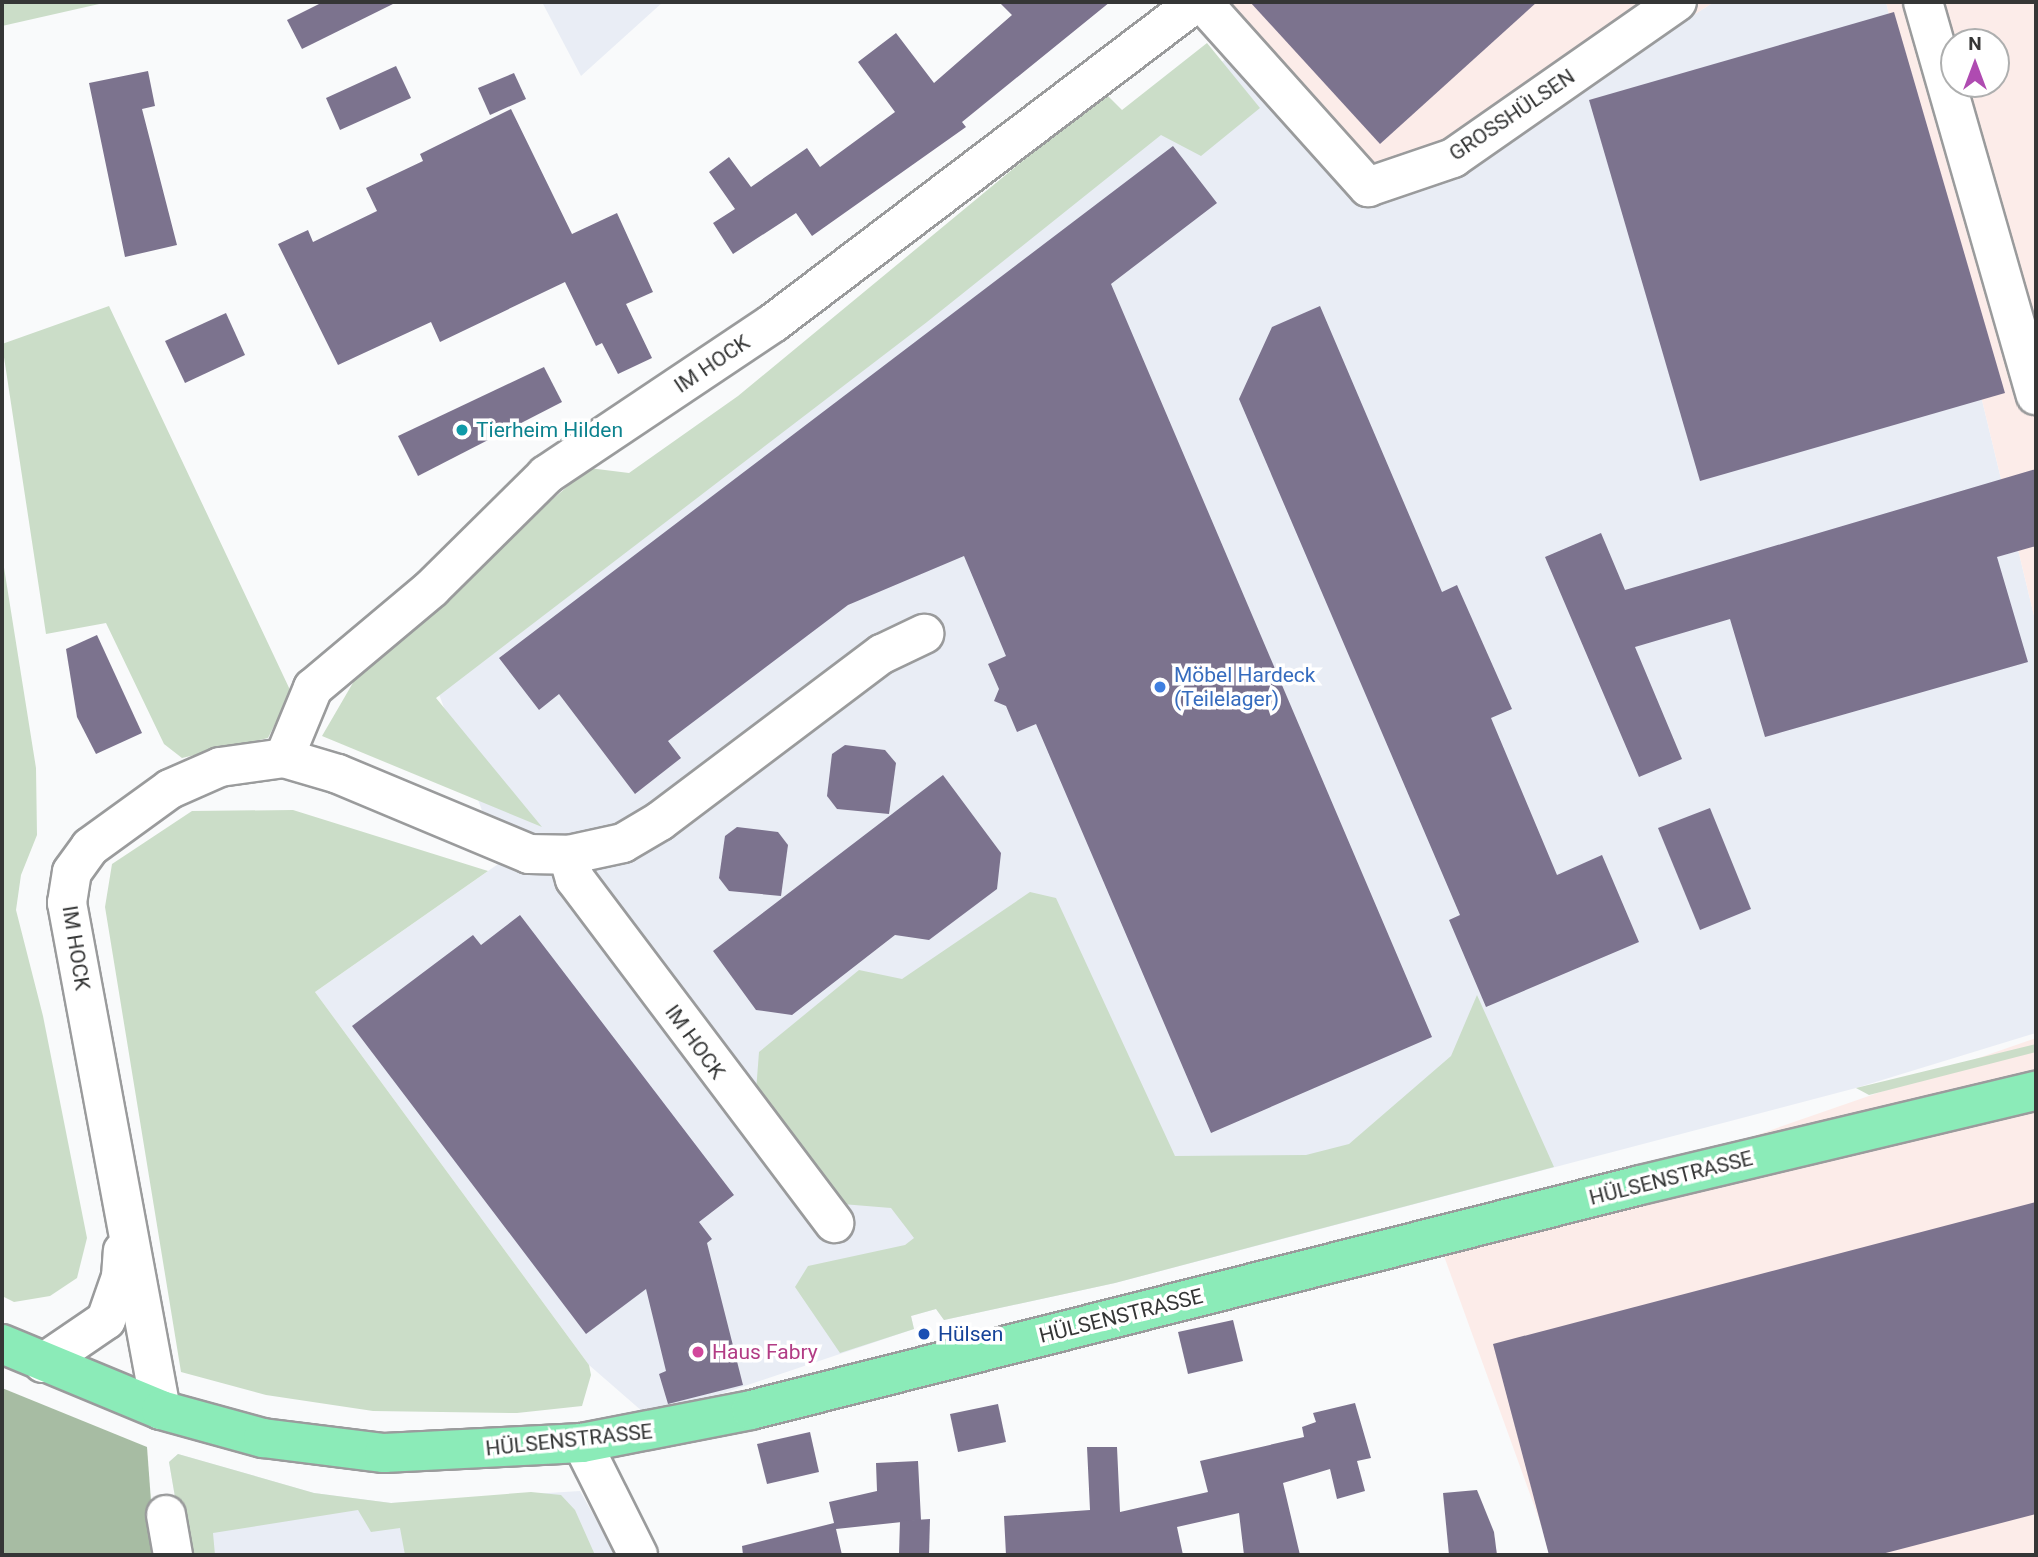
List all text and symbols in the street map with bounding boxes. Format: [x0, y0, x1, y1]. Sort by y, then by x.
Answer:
north arrow [1940, 28, 2010, 98]
text: N [1968, 32, 1982, 55]
street label: GROSSHÜLSEN [1444, 64, 1580, 166]
street label: IM HOCK [670, 330, 754, 398]
place label: Tierheim Hilden [476, 417, 623, 443]
marker: Tierheim Hilden [454, 422, 470, 438]
place label: Möbel Hardeck (Teilelager) [1174, 662, 1315, 712]
marker: Möbel Hardeck (Teilelager) [1152, 679, 1168, 695]
street label: IM HOCK [57, 904, 95, 992]
street label: IM HOCK [660, 1000, 730, 1084]
street label: HÜLSENSTRASSE [1587, 1145, 1755, 1211]
street label: HÜLSENSTRASSE [1037, 1283, 1205, 1349]
place label: Hülsen [938, 1321, 1003, 1347]
marker: Hülsen [916, 1326, 932, 1342]
place label: Haus Fabry [712, 1339, 818, 1365]
marker: Haus Fabry [690, 1344, 706, 1360]
street label: HÜLSENSTRASSE [484, 1419, 654, 1461]

